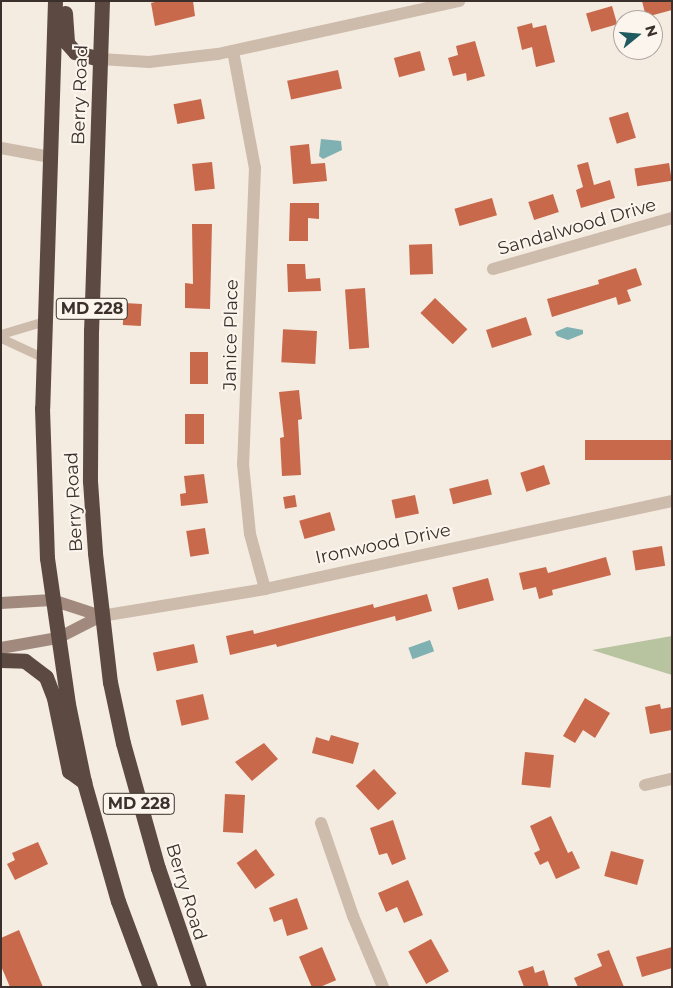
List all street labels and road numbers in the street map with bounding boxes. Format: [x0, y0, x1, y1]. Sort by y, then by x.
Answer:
street label: Berry Road [67, 45, 93, 145]
street label: Sandalwood Drive [495, 194, 659, 260]
street label: Janice Place [219, 279, 243, 391]
road number: MD 228 [56, 296, 128, 322]
street label: Berry Road [61, 451, 87, 553]
street label: Ironwood Drive [313, 519, 453, 569]
road number: MD 228 [103, 791, 175, 818]
street label: Berry Road [161, 841, 211, 943]

